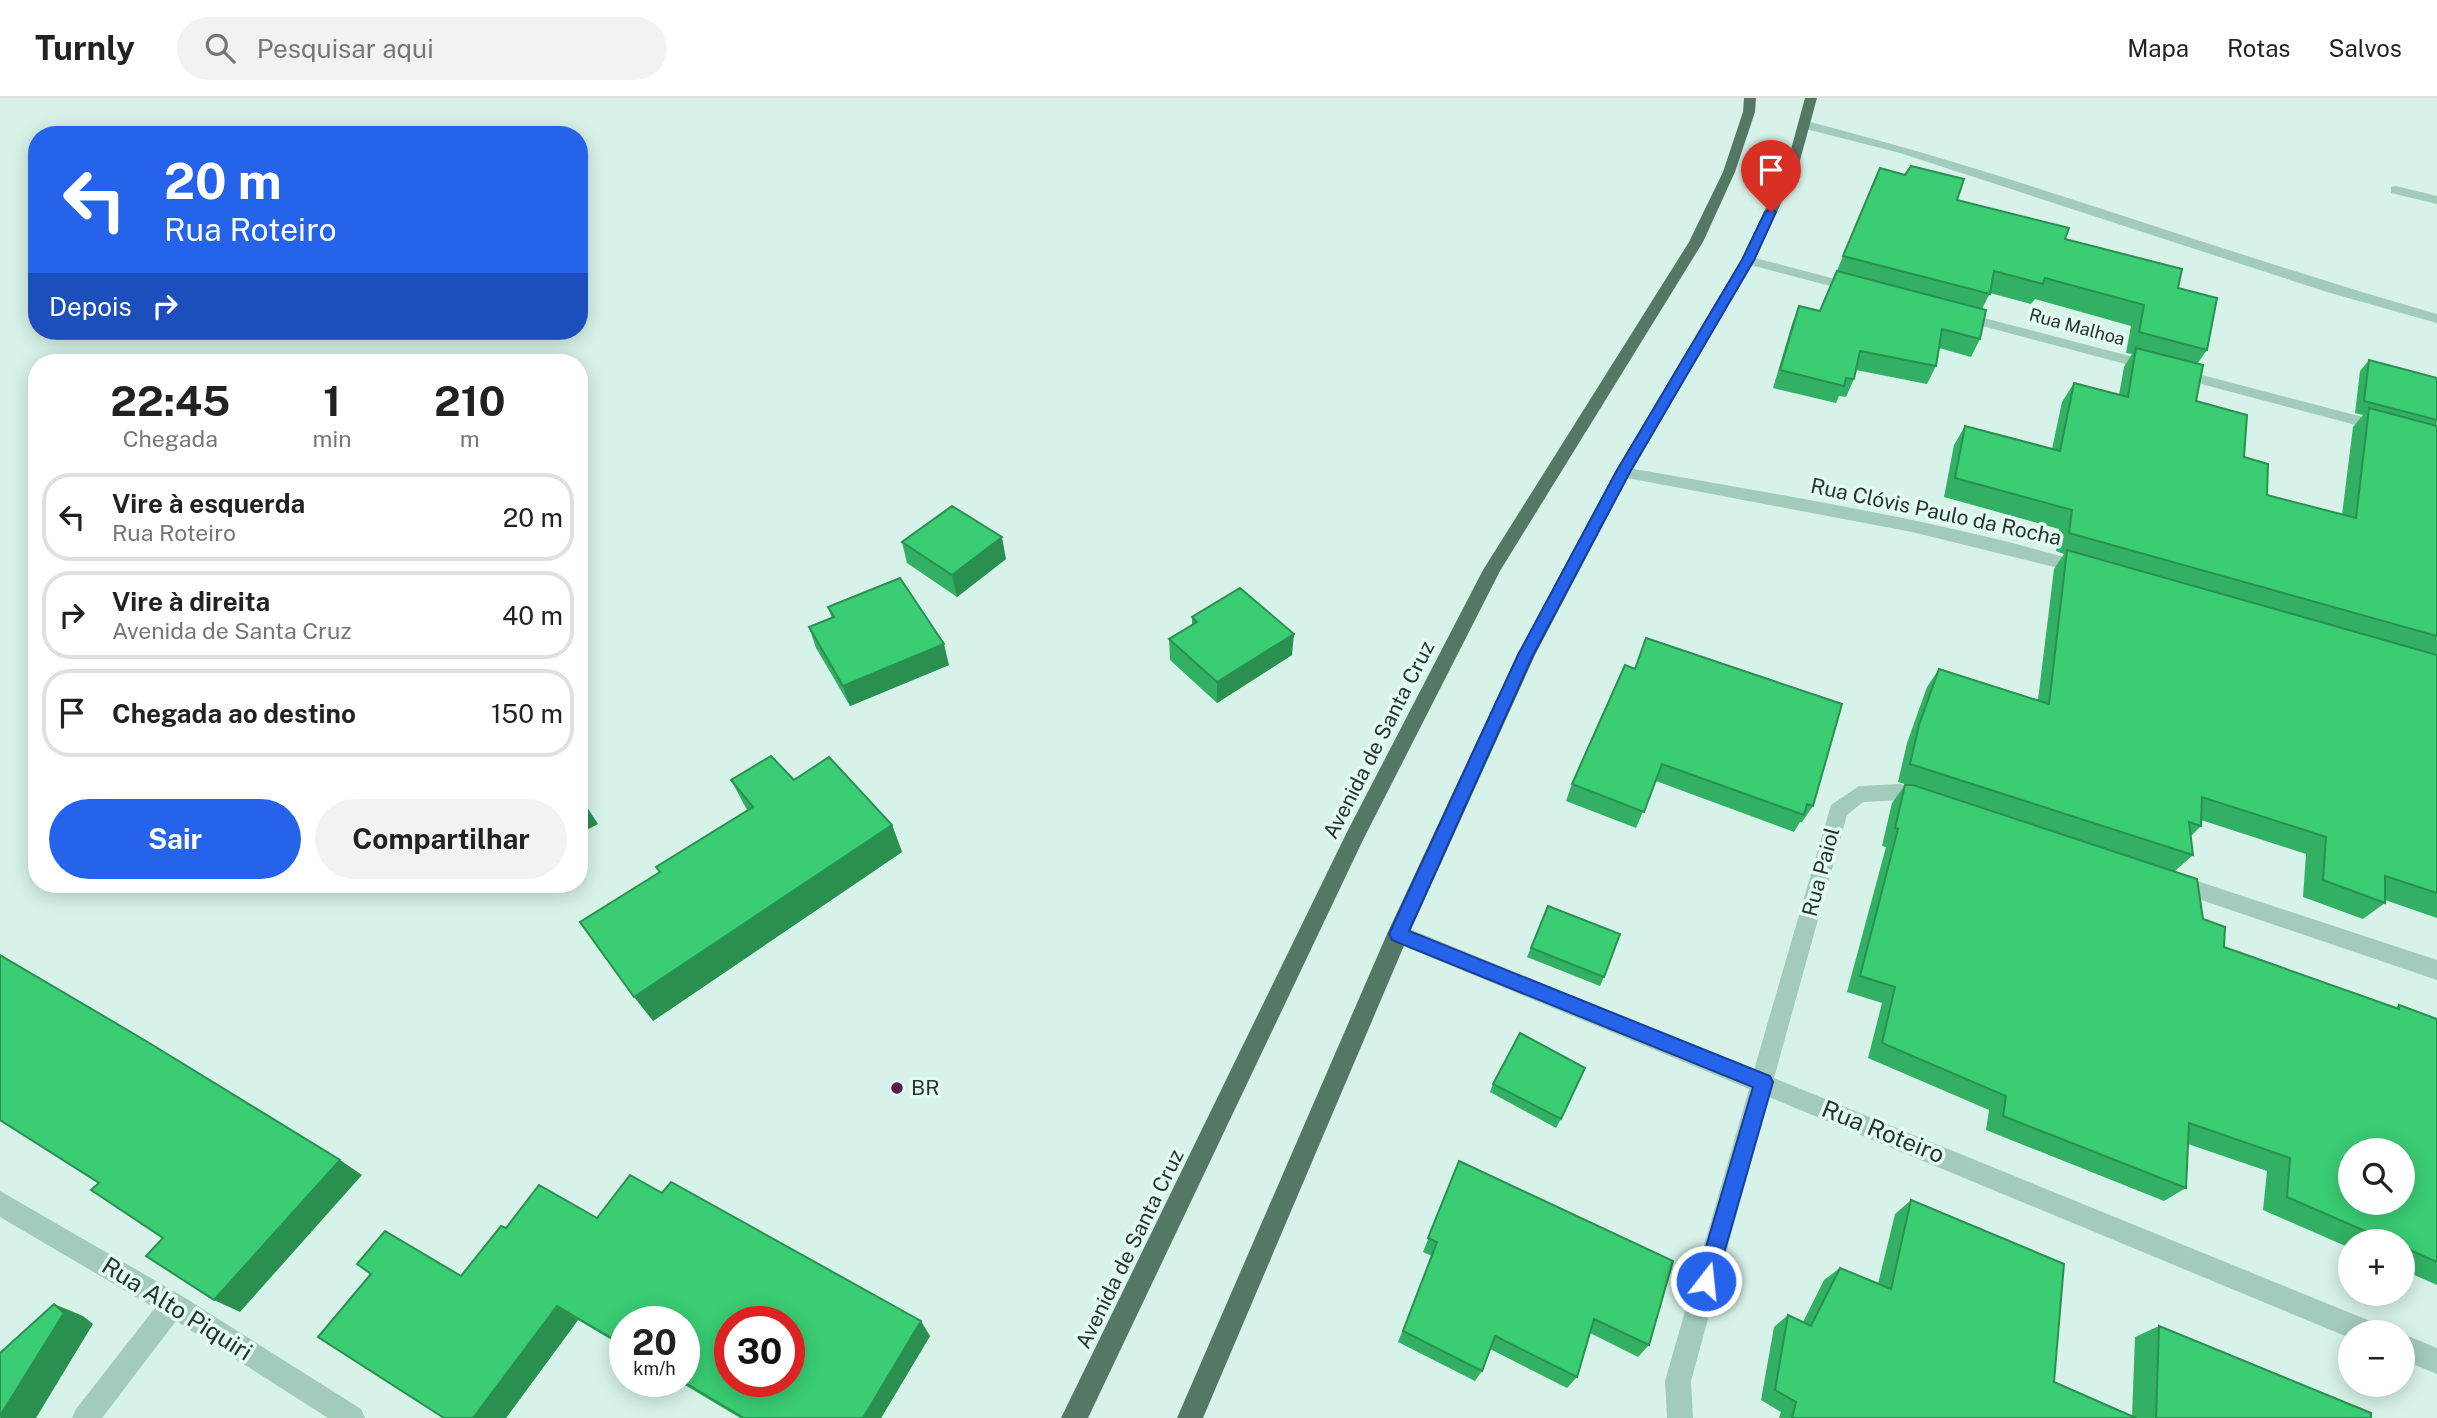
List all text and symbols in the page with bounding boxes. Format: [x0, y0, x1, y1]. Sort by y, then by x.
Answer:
search box [177, 17, 667, 80]
text: Turnly [35, 29, 135, 67]
icon: search [201, 29, 239, 67]
text: Pesquisar aqui [257, 33, 434, 64]
text: Mapa [2127, 34, 2189, 62]
text: Rotas [2227, 34, 2290, 62]
text: Salvos [2328, 34, 2402, 62]
pin [1741, 140, 1801, 212]
icon: arrive [1752, 151, 1790, 189]
text: 20 m [164, 152, 282, 210]
icon: left [49, 154, 140, 245]
text: Rua Roteiro [164, 211, 337, 248]
icon: right [146, 287, 184, 325]
text: Depois [49, 291, 132, 322]
street label: Rua Malhoa [2027, 304, 2127, 349]
text: 22:45 [110, 376, 230, 425]
text: 1 [323, 376, 341, 425]
text: 210 [434, 376, 506, 425]
text: Chegada [123, 425, 218, 452]
text: min [313, 425, 352, 452]
text: m [460, 425, 480, 452]
street label: Rua Clóvis Paulo da Rocha [1808, 473, 2064, 550]
text: Vire à esquerda [112, 488, 305, 519]
icon: left [53, 498, 91, 536]
text: 20 m [503, 502, 563, 533]
text: Rua Roteiro [112, 519, 236, 546]
text: Vire à direita [112, 586, 270, 617]
icon: right [53, 596, 91, 634]
text: 40 m [502, 600, 563, 631]
text: Avenida de Santa Cruz [112, 617, 351, 644]
street label: Avenida de Santa Cruz [1318, 637, 1439, 843]
icon: arrive [53, 694, 91, 732]
text: Chegada ao destino [112, 698, 356, 729]
text: 150 m [491, 698, 563, 729]
button: Sair [49, 799, 301, 879]
button: Compartilhar [315, 799, 567, 879]
street label: Rua Paiol [1797, 825, 1844, 919]
place label: BR [911, 1075, 939, 1100]
marker: BR [889, 1080, 905, 1096]
street label: Rua Roteiro [1818, 1094, 1949, 1168]
map controls [2338, 1138, 2415, 1397]
button: search [2338, 1138, 2415, 1215]
street label: Avenida de Santa Cruz [1070, 1145, 1189, 1353]
button: + [2338, 1229, 2415, 1306]
position arrow [1669, 1244, 1743, 1318]
street label: Rua Alto Piquiri [97, 1251, 258, 1366]
speed limit sign: 30 [714, 1306, 805, 1397]
button: − [2338, 1320, 2415, 1397]
text: 20 [632, 1322, 677, 1363]
text: km/h [633, 1358, 676, 1379]

